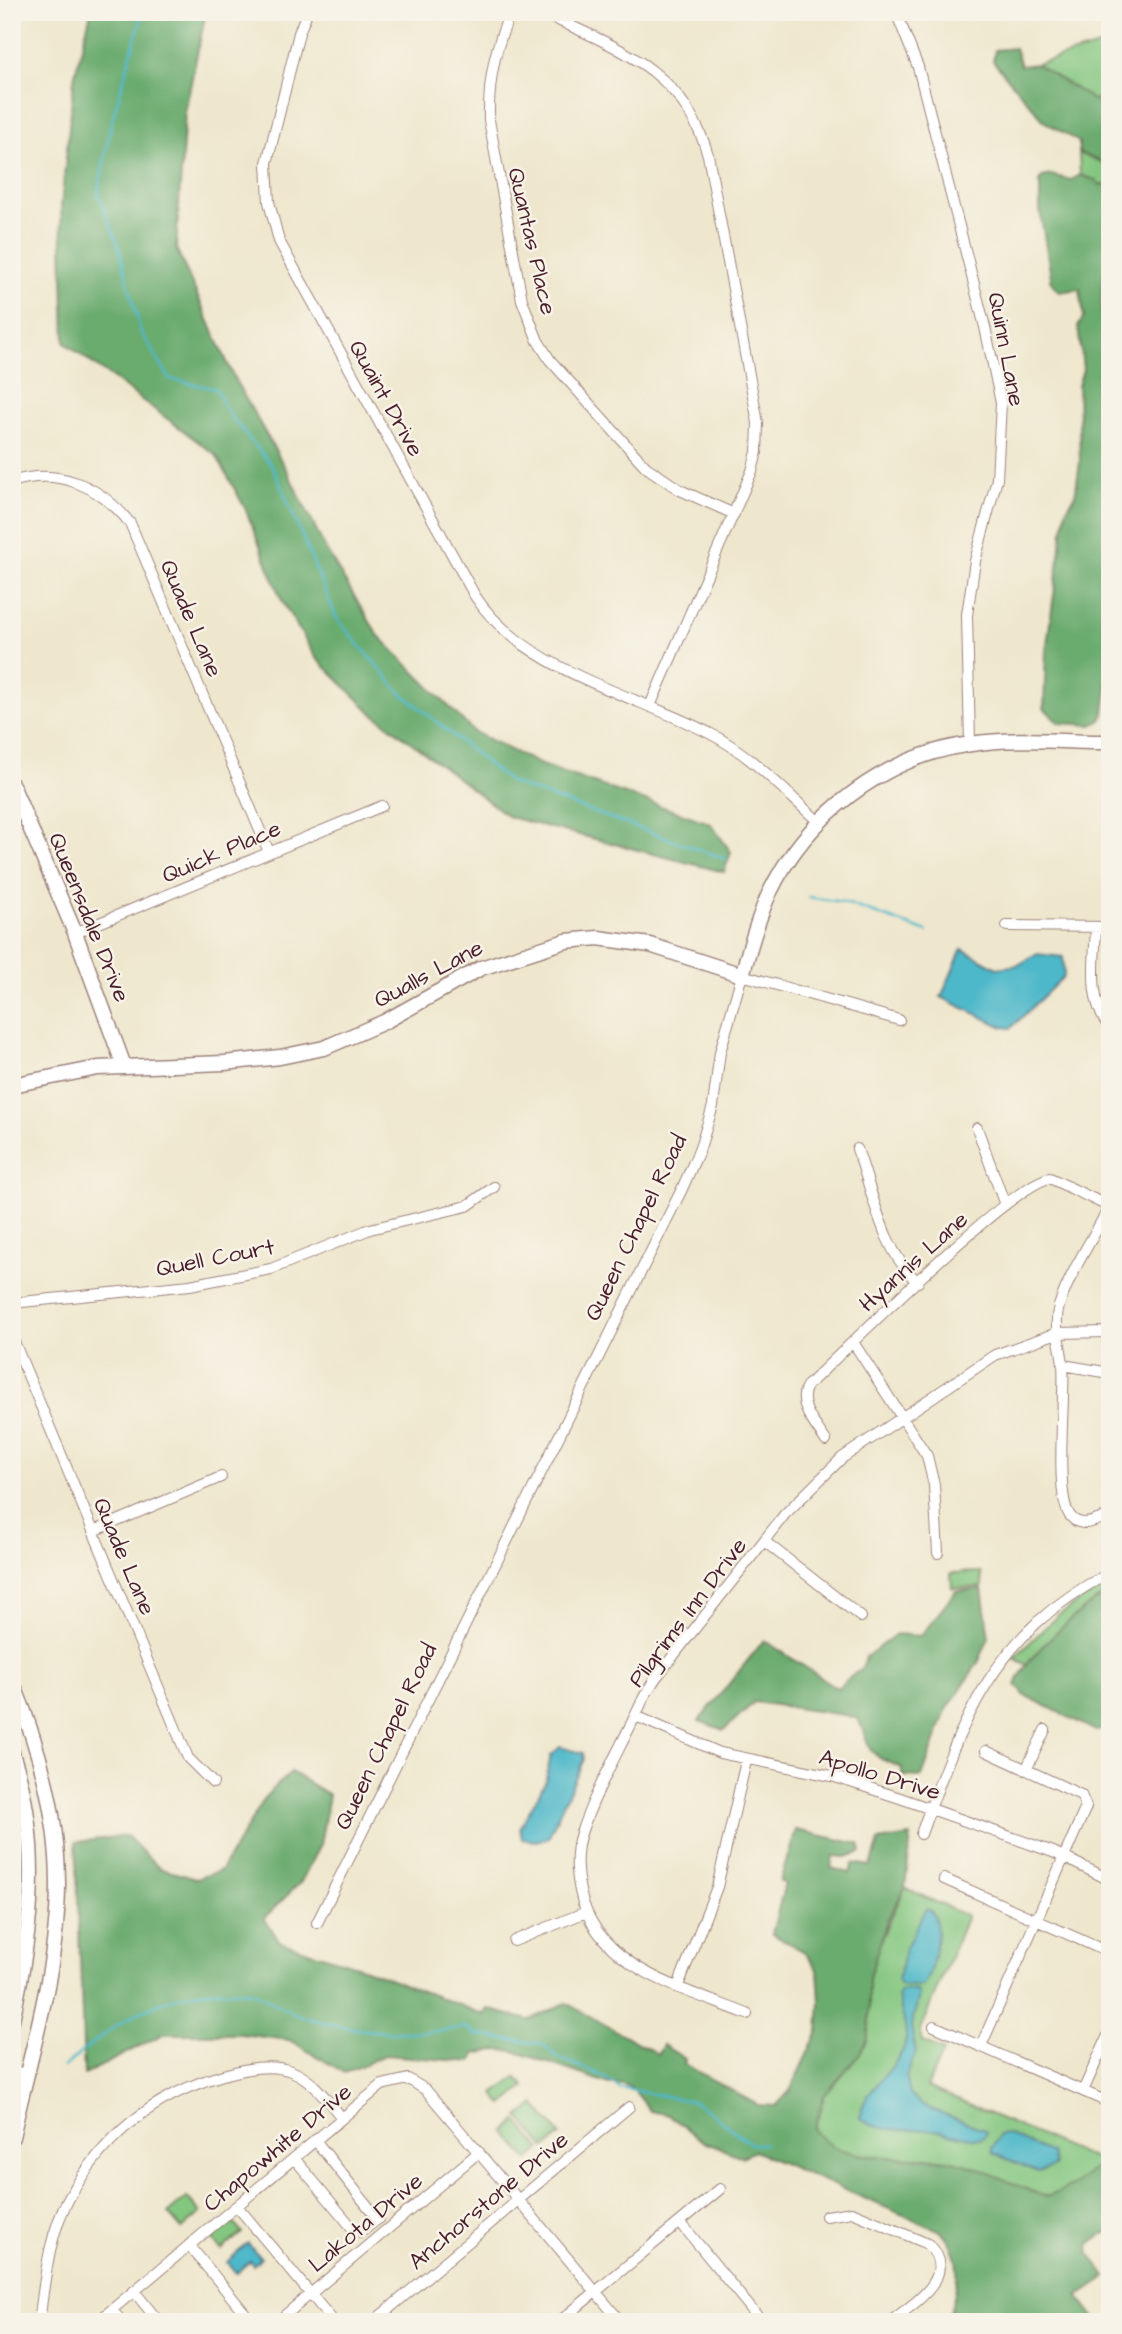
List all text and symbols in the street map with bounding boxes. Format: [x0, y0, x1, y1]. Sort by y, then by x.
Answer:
street label: Quantas Place [500, 165, 564, 318]
street label: Quinn Lane [979, 290, 1033, 409]
street label: Quaint Drive [341, 334, 431, 463]
street label: Quade Lane [152, 555, 230, 682]
street label: Quick Place [157, 812, 286, 891]
street label: Queensdale Drive [40, 828, 138, 1007]
street label: Qualls Lane [368, 932, 489, 1016]
street label: Queen Chapel Road [577, 1129, 695, 1326]
street label: Hyannis Lane [852, 1204, 976, 1320]
street label: Quell Court [153, 1231, 278, 1285]
street label: Quade Lane [85, 1493, 163, 1620]
street label: Pilgrims Inn Drive [621, 1531, 755, 1695]
street label: Queen Chapel Road [327, 1638, 445, 1835]
street label: Apollo Drive [815, 1741, 944, 1809]
street label: Chapowhite Drive [196, 2076, 359, 2219]
street label: Anchorstone Drive [402, 2124, 576, 2277]
street label: Lakota Drive [302, 2165, 430, 2280]

